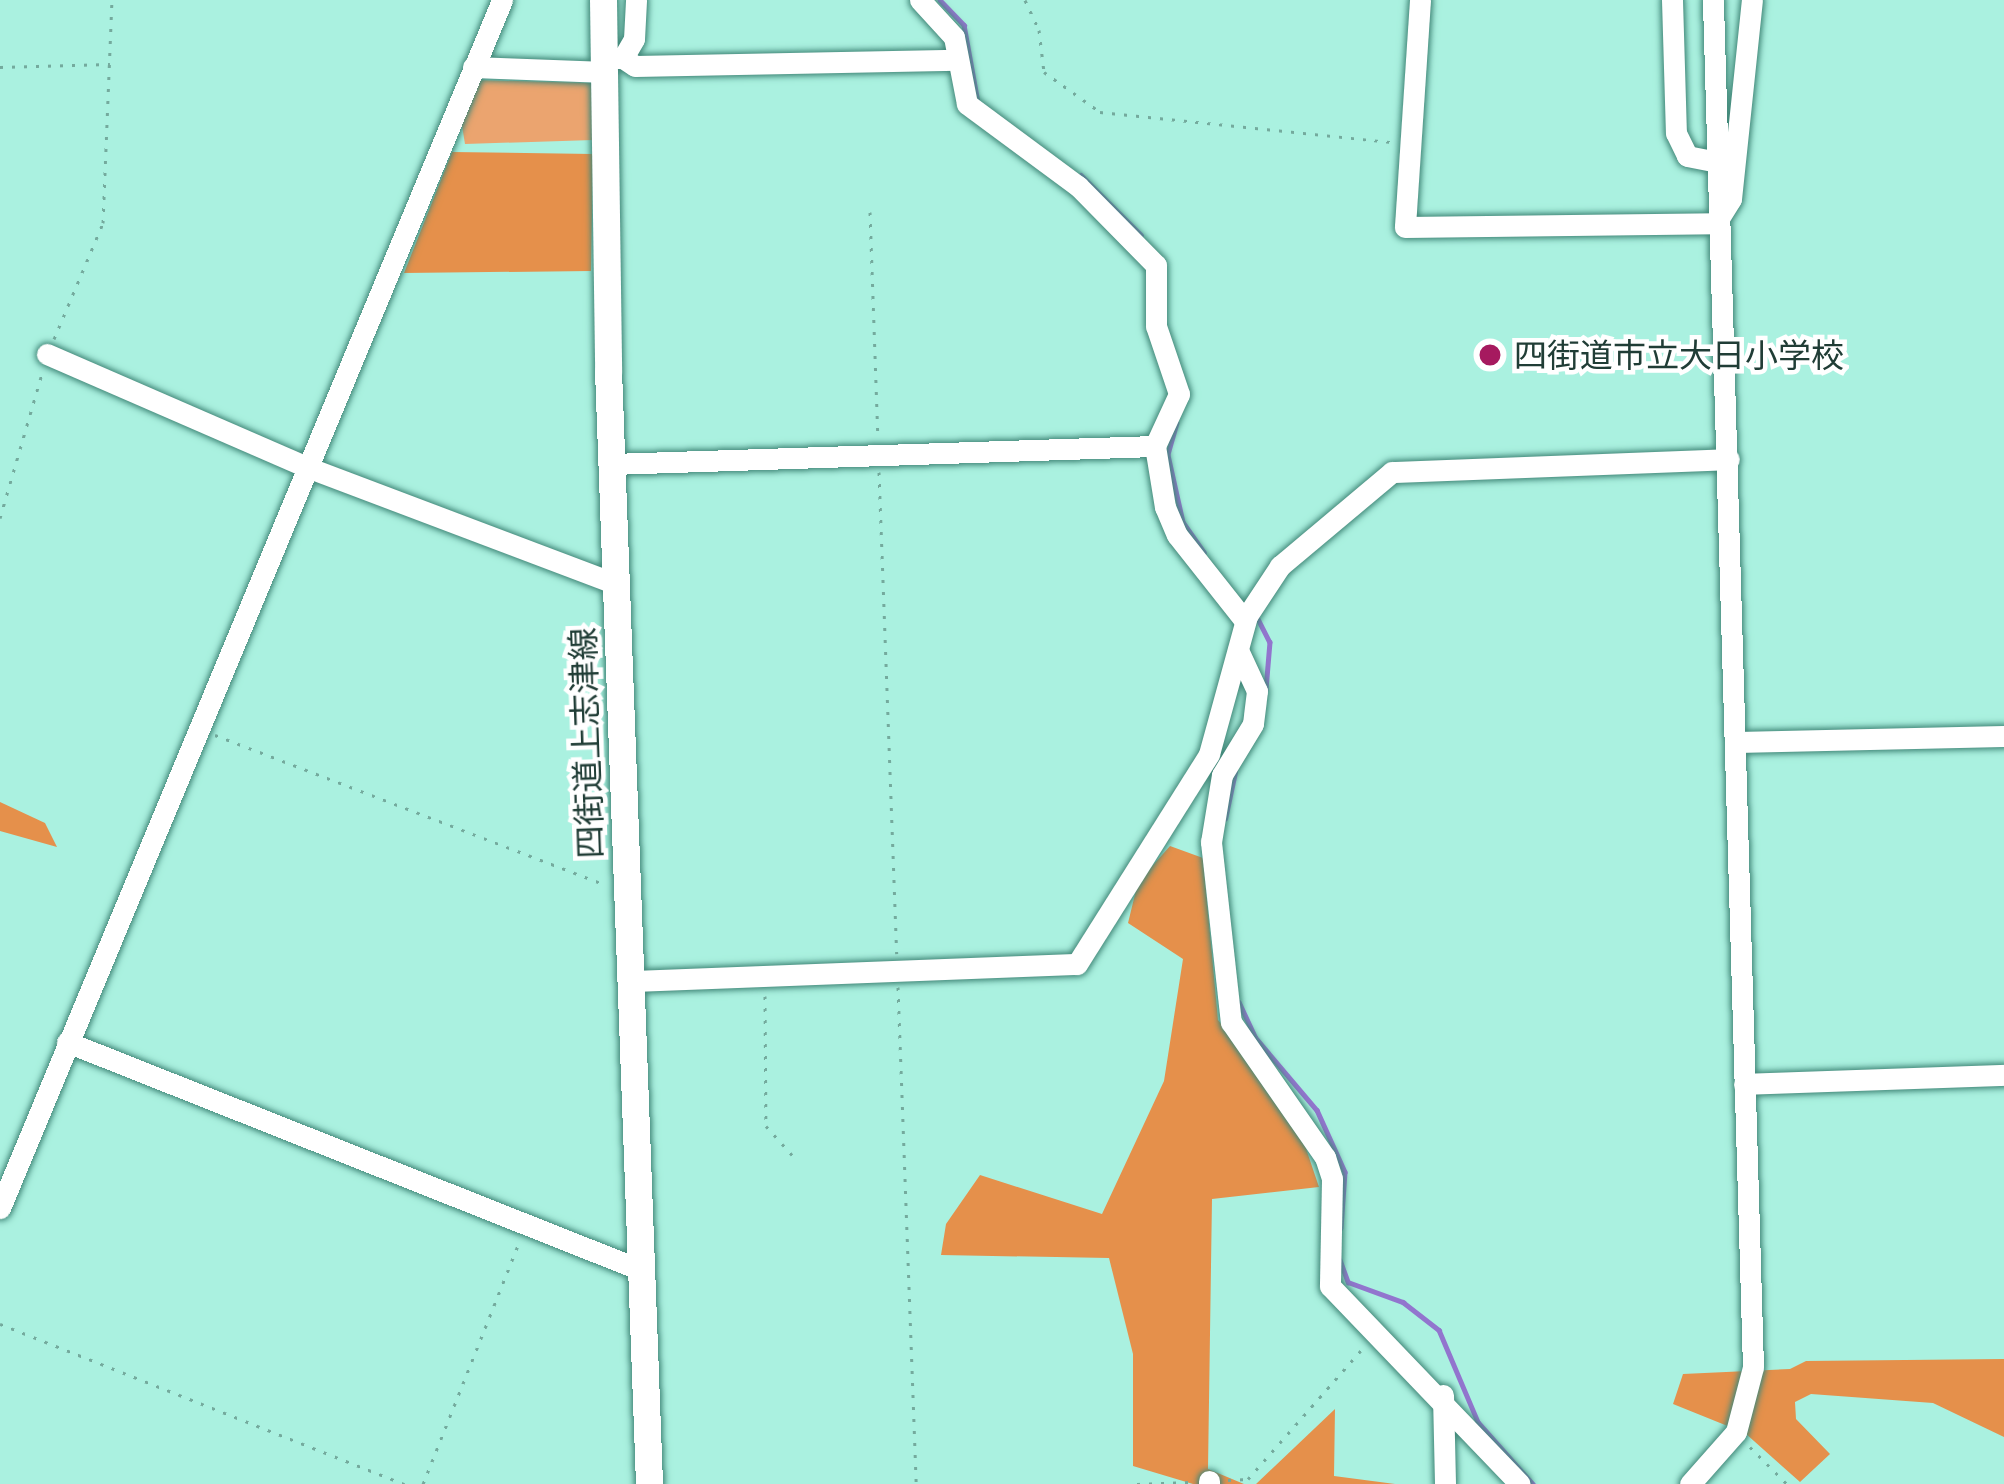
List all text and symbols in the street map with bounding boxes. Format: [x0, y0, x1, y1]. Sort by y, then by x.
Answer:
place label: 四街道市立大日小学校 [1514, 335, 1844, 375]
marker: 四街道市立大日小学校 [1477, 342, 1503, 368]
street label: 四街道上志津線 [562, 627, 610, 859]

